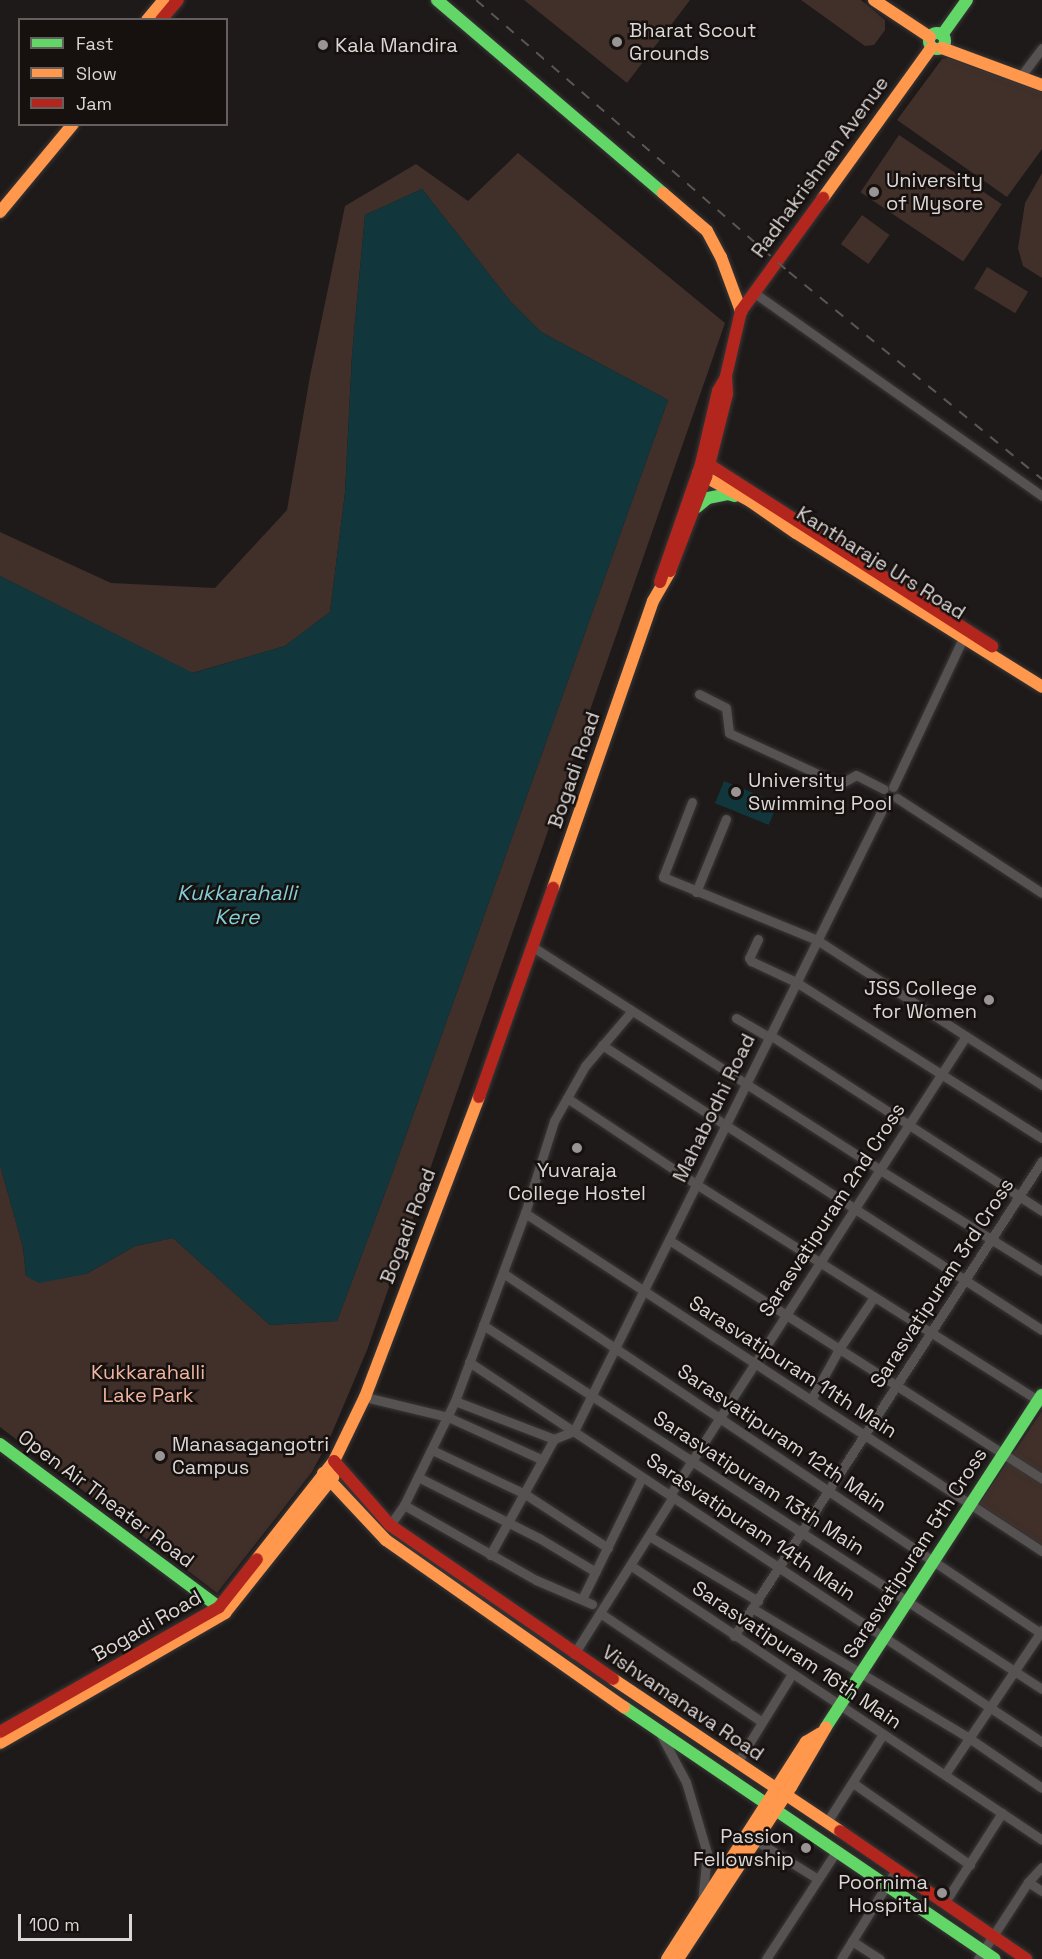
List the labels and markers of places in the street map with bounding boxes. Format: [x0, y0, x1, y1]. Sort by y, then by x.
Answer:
place label: Bharat Scout Grounds [629, 19, 756, 66]
place label: Kala Mandira [335, 33, 458, 57]
marker: Bharat Scout Grounds [610, 35, 624, 49]
marker: Kala Mandira [316, 38, 330, 52]
place label: University of Mysore [886, 168, 983, 215]
marker: University of Mysore [867, 185, 881, 199]
place label: University Swimming Pool [748, 768, 892, 815]
marker: University Swimming Pool [729, 785, 743, 799]
place label: JSS College for Women [864, 976, 977, 1023]
marker: JSS College for Women [982, 993, 996, 1007]
marker: Yuvaraja College Hostel [570, 1141, 584, 1155]
place label: Yuvaraja College Hostel [508, 1158, 646, 1205]
place label: Manasagangotri Campus [172, 1432, 329, 1479]
marker: Manasagangotri Campus [153, 1449, 167, 1463]
place label: Passion Fellowship [693, 1824, 794, 1871]
marker: Passion Fellowship [799, 1841, 813, 1855]
place label: Poornima Hospital [838, 1870, 928, 1917]
marker: Poornima Hospital [933, 1884, 951, 1902]

